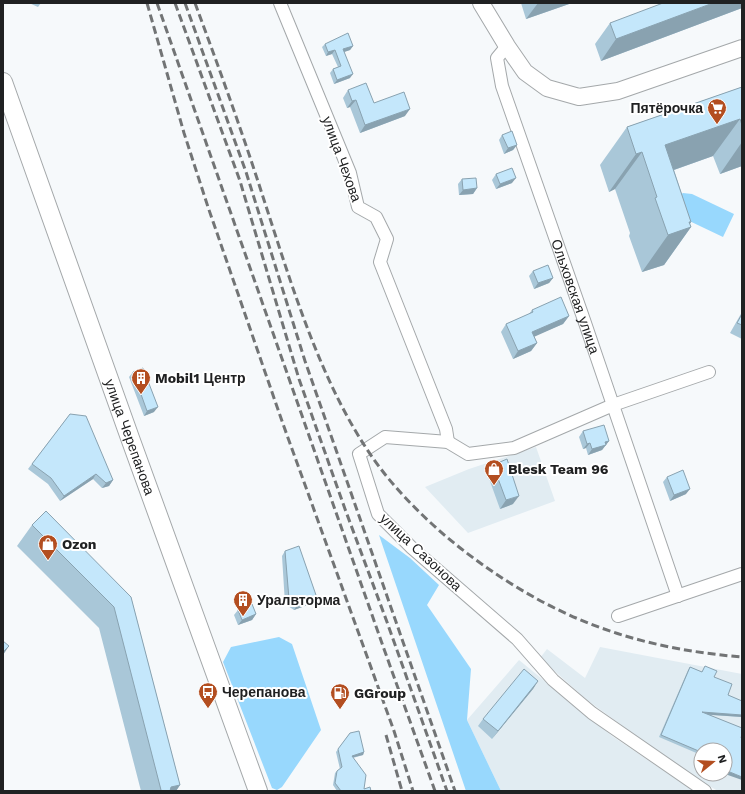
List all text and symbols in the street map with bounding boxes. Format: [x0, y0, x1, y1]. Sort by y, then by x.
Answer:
supermarket icon: Пятёрочка [706, 97, 728, 125]
place label: Пятёрочка [630, 100, 703, 116]
street label: улица Чехова [319, 114, 365, 204]
street label: Ольховская улица [548, 237, 603, 356]
building icon: Mobil1 Центр [130, 367, 152, 395]
place label: Mobil1 Центр [155, 370, 246, 386]
street label: улица Черепанова [102, 377, 158, 497]
shop icon: Blesk Team 96 [483, 458, 505, 486]
place label: Blesk Team 96 [508, 461, 609, 477]
street label: улица Сазонова [377, 510, 465, 594]
shop icon: Ozon [37, 533, 59, 561]
place label: Ozon [62, 536, 97, 552]
building icon: Уралвторма [232, 589, 254, 617]
place label: Уралвторма [257, 592, 341, 608]
bus stop icon: Черепанова [197, 681, 219, 709]
fuel station icon: GGroup [329, 682, 351, 710]
place label: Черепанова [222, 684, 306, 700]
place label: GGroup [354, 685, 406, 701]
north arrow [693, 742, 733, 782]
text: N [715, 753, 729, 765]

